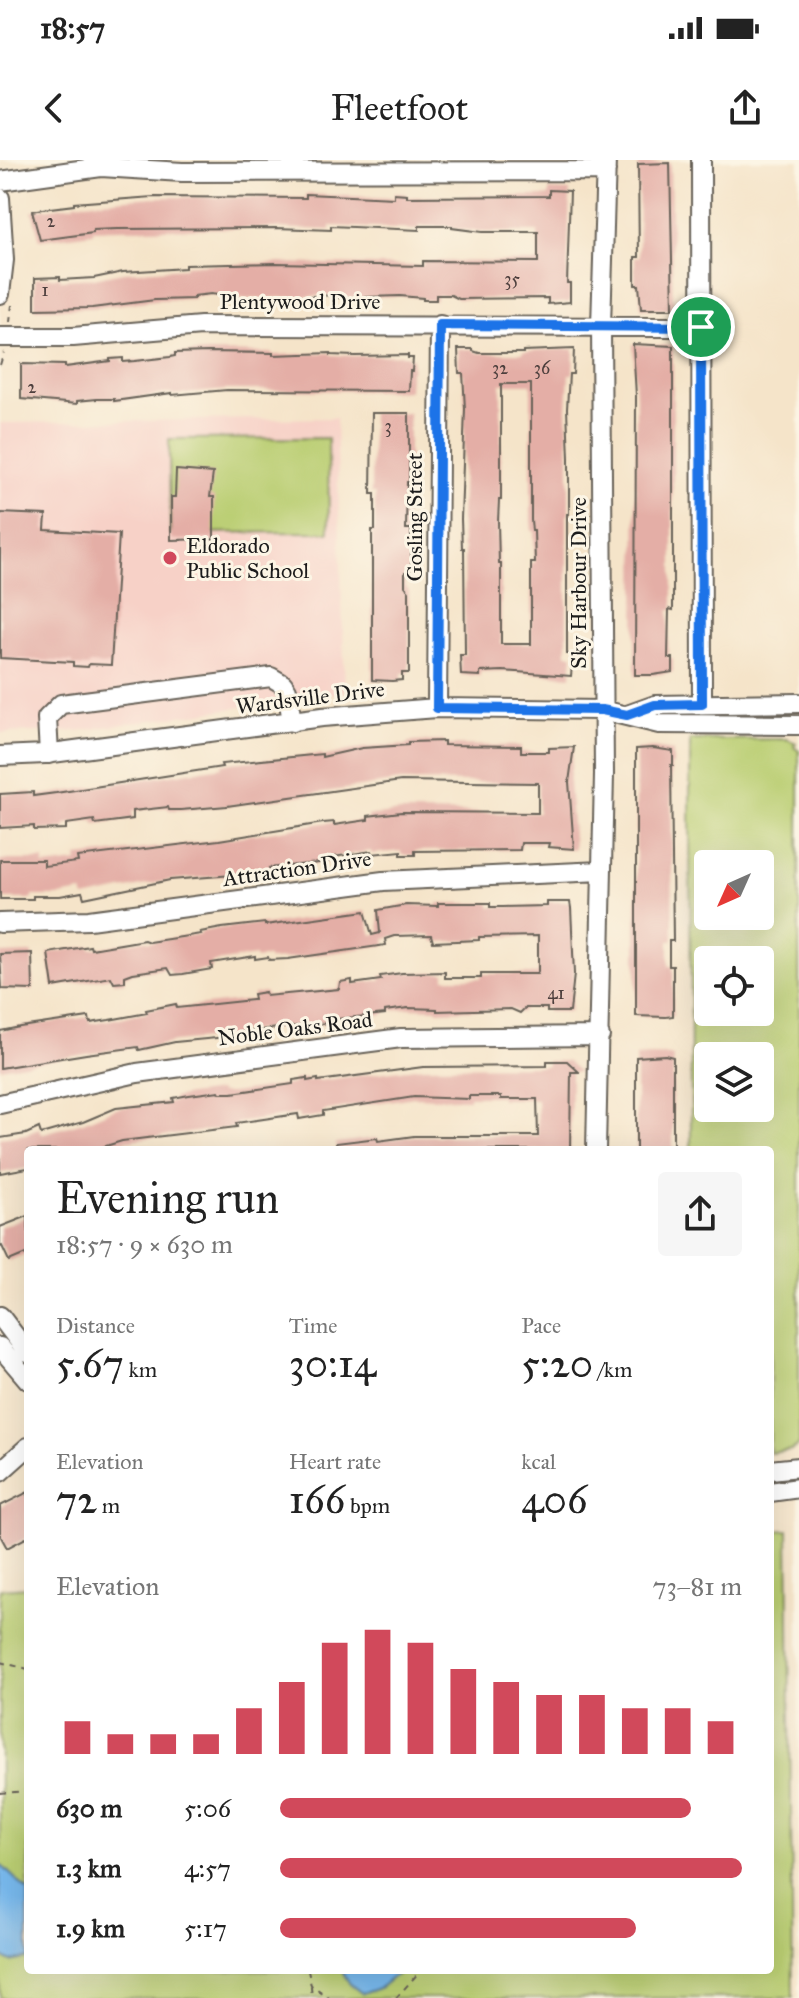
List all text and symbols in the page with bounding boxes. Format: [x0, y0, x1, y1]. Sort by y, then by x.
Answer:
text: 18:57 [40, 10, 105, 46]
icon: back [32, 86, 76, 130]
text: Fleetfoot [331, 86, 468, 130]
icon: share [723, 86, 767, 130]
house number: 2 [47, 210, 56, 232]
house number: 35 [504, 268, 520, 290]
house number: 1 [41, 279, 49, 301]
street label: Plentywood Drive [220, 288, 380, 315]
pin [667, 293, 735, 361]
icon: arrive [679, 305, 723, 349]
house number: 32 [492, 357, 508, 379]
house number: 36 [534, 357, 551, 379]
house number: 2 [28, 376, 37, 398]
house number: 3 [384, 415, 392, 437]
street label: Gosling Street [401, 452, 428, 581]
street label: Sky Harbour Drive [565, 497, 592, 669]
place label: Eldorado Public School [186, 532, 309, 584]
marker: Eldorado Public School [161, 549, 179, 567]
street label: Wardsville Drive [234, 675, 386, 720]
street label: Attraction Drive [220, 845, 373, 892]
north arrow [694, 850, 774, 930]
map controls [694, 850, 774, 1122]
button: locate [694, 946, 774, 1026]
house number: 41 [547, 982, 565, 1004]
street label: Noble Oaks Road [216, 1006, 374, 1051]
button: layers [694, 1042, 774, 1122]
text: Evening run [56, 1171, 279, 1225]
button: share [658, 1172, 742, 1256]
text: 18:57 · 9 × 630 m [56, 1228, 233, 1260]
text: Distance [56, 1312, 135, 1339]
text: Time [289, 1312, 337, 1339]
text: Pace [521, 1312, 561, 1339]
text: 5.67 [56, 1339, 124, 1388]
text: 30:14 [289, 1339, 376, 1388]
text: 5:20 [521, 1339, 593, 1388]
text: km [124, 1356, 157, 1383]
text: /km [593, 1356, 632, 1383]
text: Elevation [56, 1448, 143, 1475]
text: Heart rate [289, 1448, 381, 1475]
text: kcal [521, 1448, 556, 1475]
text: 72 [56, 1475, 97, 1524]
text: 166 [289, 1475, 345, 1524]
text: 406 [521, 1475, 587, 1524]
text: m [97, 1492, 120, 1519]
text: bpm [345, 1492, 390, 1519]
text: Elevation [56, 1570, 159, 1602]
text: 73–81 m [653, 1570, 742, 1602]
text: 630 m [56, 1792, 122, 1824]
text: 5:06 [184, 1792, 231, 1824]
text: 1.3 km [56, 1852, 122, 1884]
text: 4:57 [184, 1852, 231, 1884]
text: 1.9 km [56, 1912, 125, 1944]
text: 5:17 [184, 1912, 227, 1944]

